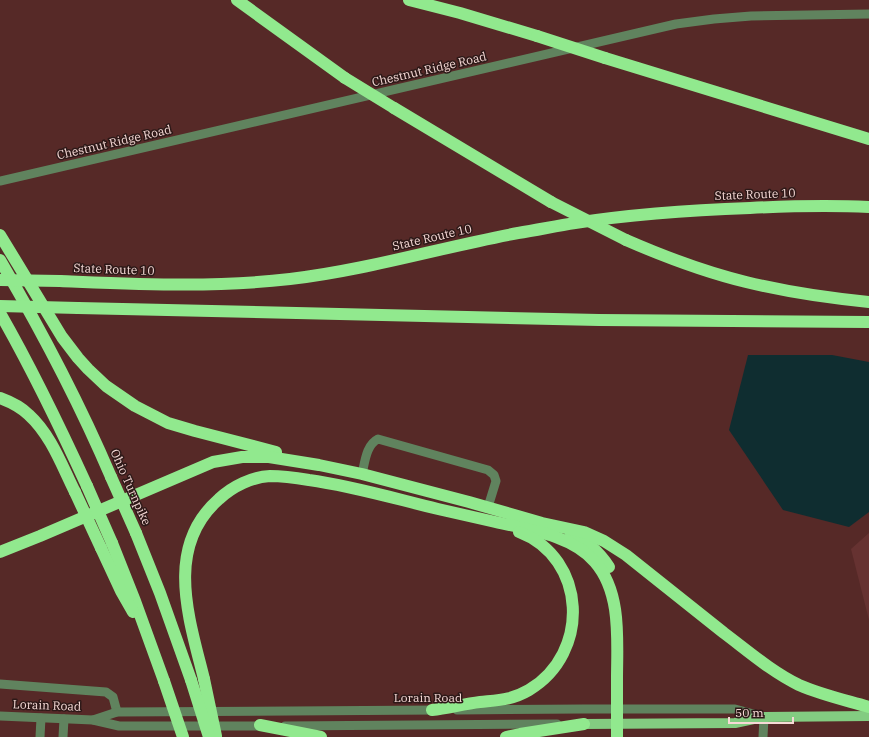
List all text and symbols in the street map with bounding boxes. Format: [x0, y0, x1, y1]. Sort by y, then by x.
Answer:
street label: Chestnut Ridge Road [370, 49, 488, 89]
street label: Chestnut Ridge Road [55, 122, 173, 162]
street label: State Route 10 [714, 185, 796, 203]
street label: State Route 10 [391, 221, 473, 253]
street label: State Route 10 [73, 260, 155, 278]
street label: Ohio Turnpike [108, 447, 154, 527]
street label: Lorain Road [394, 690, 462, 705]
street label: Lorain Road [12, 696, 82, 714]
scale bar [729, 699, 793, 725]
text: 50 m [735, 705, 764, 720]

